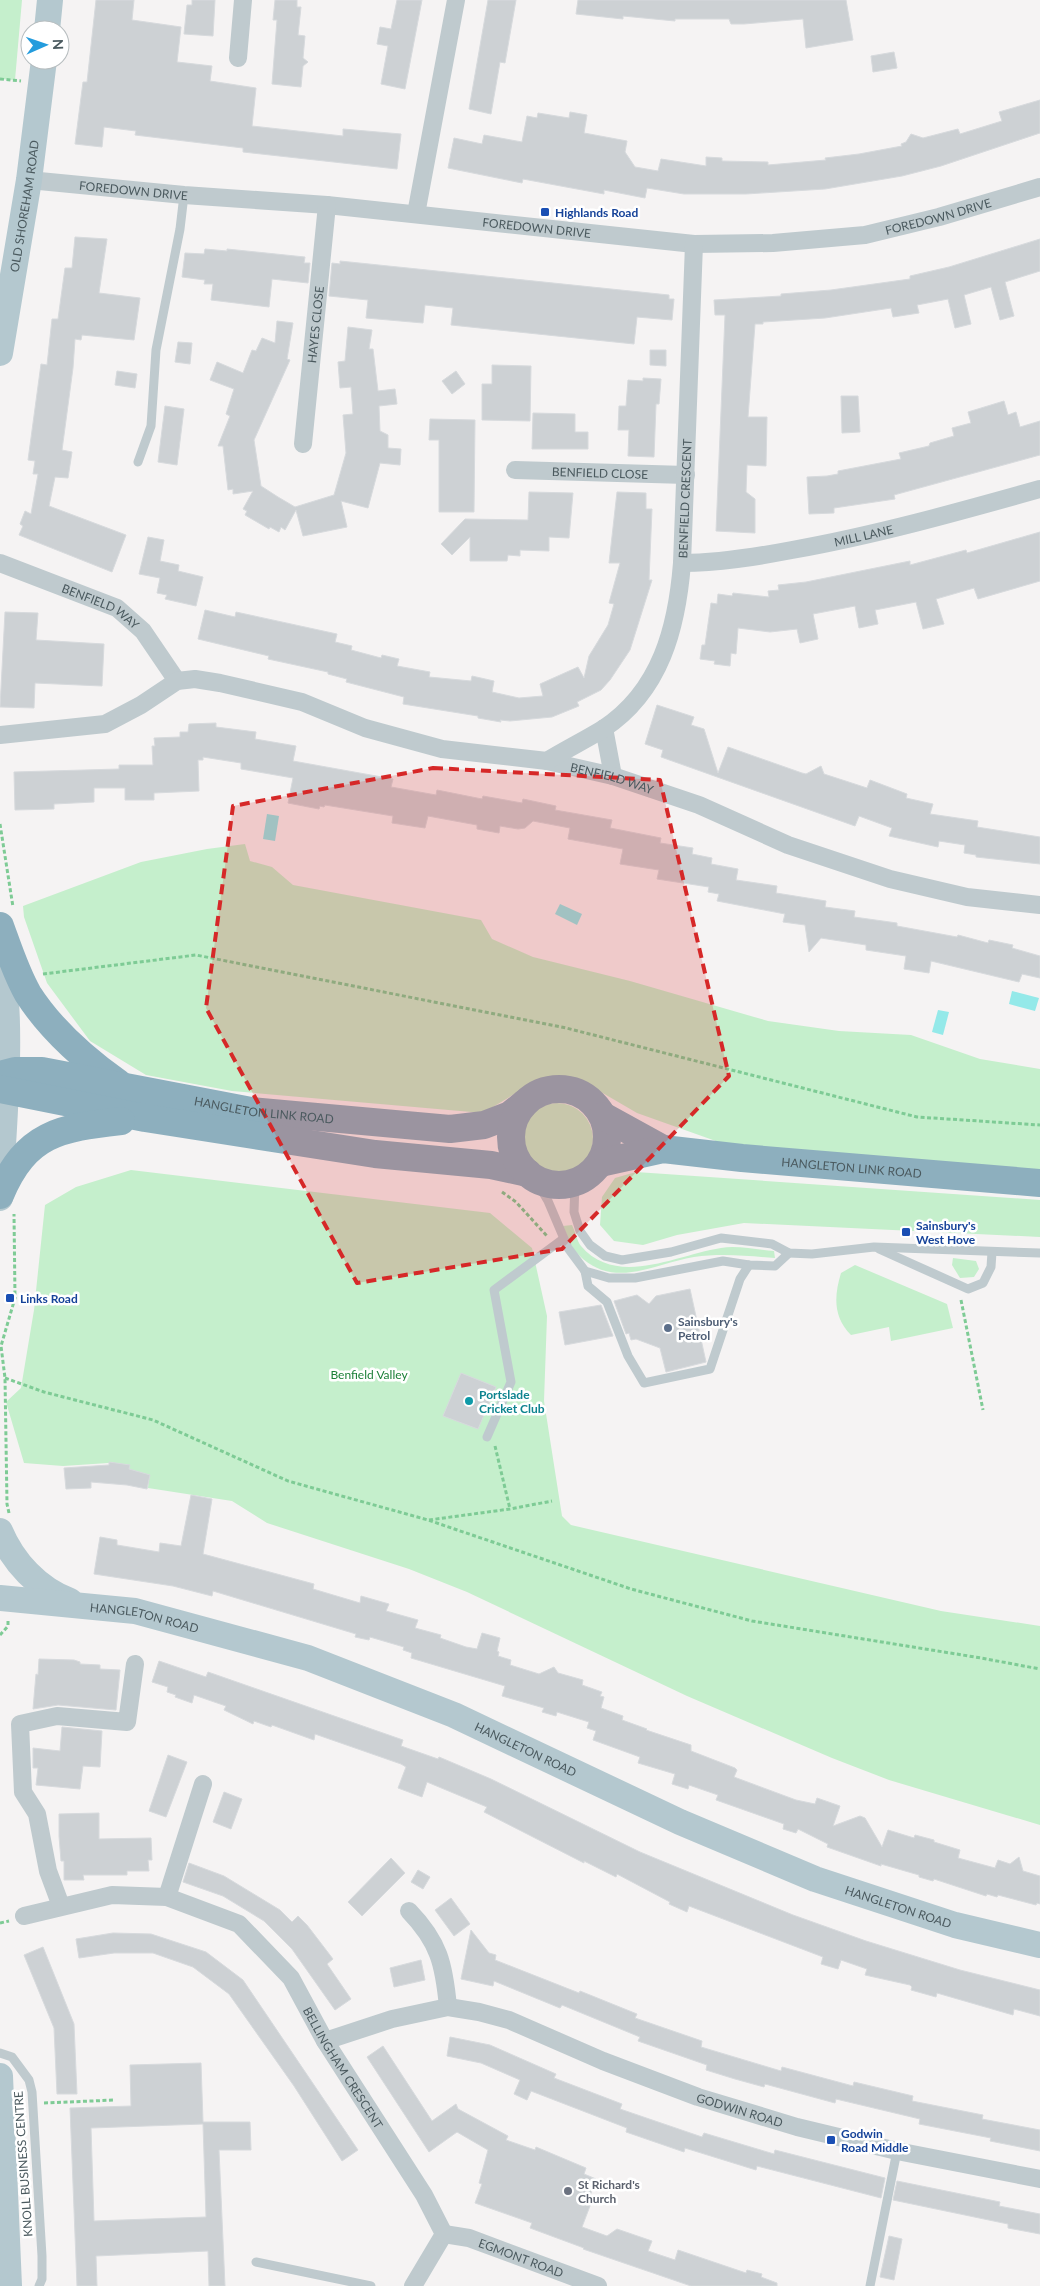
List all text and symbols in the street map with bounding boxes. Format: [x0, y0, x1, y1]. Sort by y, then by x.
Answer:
north arrow [20, 20, 70, 70]
text: N [50, 39, 67, 50]
street label: OLD SHOREHAM ROAD [6, 139, 41, 273]
street label: FOREDOWN DRIVE [78, 177, 188, 203]
street label: FOREDOWN DRIVE [884, 194, 993, 237]
place label: Highlands Road [555, 205, 638, 220]
marker: Highlands Road [539, 206, 551, 218]
street label: FOREDOWN DRIVE [482, 214, 592, 241]
street label: HAYES CLOSE [304, 285, 326, 364]
street label: BENFIELD CRESCENT [675, 438, 694, 559]
street label: BENFIELD CLOSE [552, 464, 648, 481]
street label: MILL LANE [833, 521, 895, 549]
street label: BENFIELD WAY [60, 580, 143, 632]
street label: BENFIELD WAY [569, 759, 656, 797]
street label: HANGLETON LINK ROAD [193, 1093, 334, 1126]
street label: HANGLETON LINK ROAD [781, 1154, 922, 1181]
place label: Sainsbury's West Hove [916, 1218, 976, 1247]
marker: Sainsbury's West Hove [900, 1226, 912, 1238]
place label: Links Road [20, 1291, 78, 1306]
marker: Links Road [4, 1292, 16, 1304]
place label: Sainsbury's Petrol [678, 1314, 738, 1343]
marker: Sainsbury's Petrol [662, 1322, 674, 1334]
park label: Benfield Valley [330, 1367, 408, 1382]
place label: Portslade Cricket Club [479, 1387, 545, 1416]
marker: Portslade Cricket Club [463, 1395, 475, 1407]
street label: HANGLETON ROAD [89, 1599, 201, 1636]
street label: HANGLETON ROAD [472, 1718, 579, 1779]
street label: HANGLETON ROAD [843, 1882, 953, 1931]
street label: BELLINGHAM CRESCENT [300, 2004, 387, 2131]
street label: GODWIN ROAD [695, 2089, 785, 2130]
street label: KNOLL BUSINESS CENTRE [10, 2091, 36, 2237]
place label: Godwin Road Middle [841, 2126, 909, 2155]
marker: Godwin Road Middle [825, 2134, 837, 2146]
place label: St Richard's Church [578, 2177, 640, 2206]
marker: St Richard's Church [562, 2185, 574, 2197]
street label: EGMONT ROAD [477, 2235, 566, 2280]

